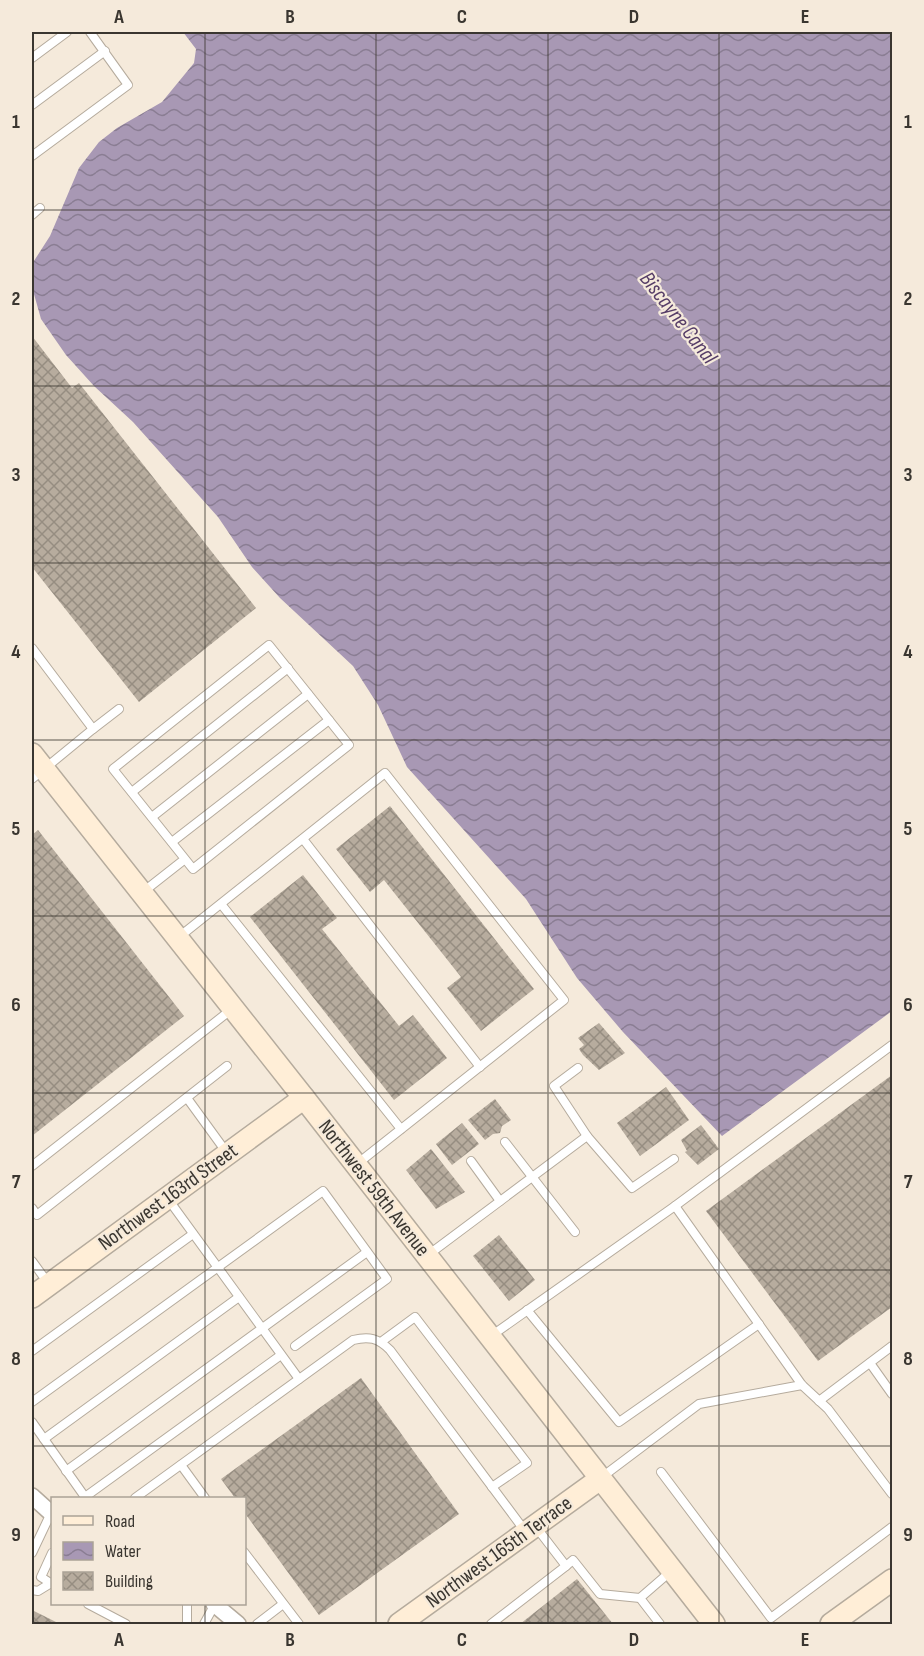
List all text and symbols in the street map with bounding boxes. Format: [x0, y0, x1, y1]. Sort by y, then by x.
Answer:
text: A [113, 5, 124, 29]
text: B [285, 5, 295, 29]
text: C [457, 5, 467, 29]
text: D [629, 5, 639, 29]
text: E [801, 5, 809, 29]
text: 1 [12, 110, 20, 134]
text: 1 [904, 110, 912, 134]
water label: Biscayne Canal [634, 266, 723, 370]
text: 2 [12, 287, 20, 311]
text: 2 [904, 287, 912, 311]
text: 3 [12, 463, 21, 487]
text: 3 [904, 463, 913, 487]
text: 4 [11, 640, 21, 664]
text: 4 [903, 640, 913, 664]
text: 5 [12, 817, 21, 841]
text: 5 [904, 817, 913, 841]
text: 6 [11, 993, 21, 1017]
text: 6 [903, 993, 913, 1017]
street label: Northwest 59th Avenue [313, 1115, 435, 1261]
street label: Northwest 163rd Street [94, 1138, 242, 1256]
text: 7 [12, 1170, 21, 1194]
text: 7 [904, 1170, 913, 1194]
text: 8 [11, 1347, 21, 1371]
text: 8 [903, 1347, 913, 1371]
street label: Northwest 165th Terrace [421, 1491, 577, 1613]
legend [51, 1497, 246, 1605]
text: Road [105, 1511, 135, 1532]
text: 9 [11, 1523, 21, 1547]
text: 9 [903, 1523, 913, 1547]
text: Water [105, 1541, 141, 1562]
text: Building [105, 1571, 153, 1592]
text: A [113, 1628, 124, 1652]
text: B [285, 1628, 295, 1652]
text: C [457, 1628, 467, 1652]
text: D [629, 1628, 639, 1652]
text: E [801, 1628, 809, 1652]

